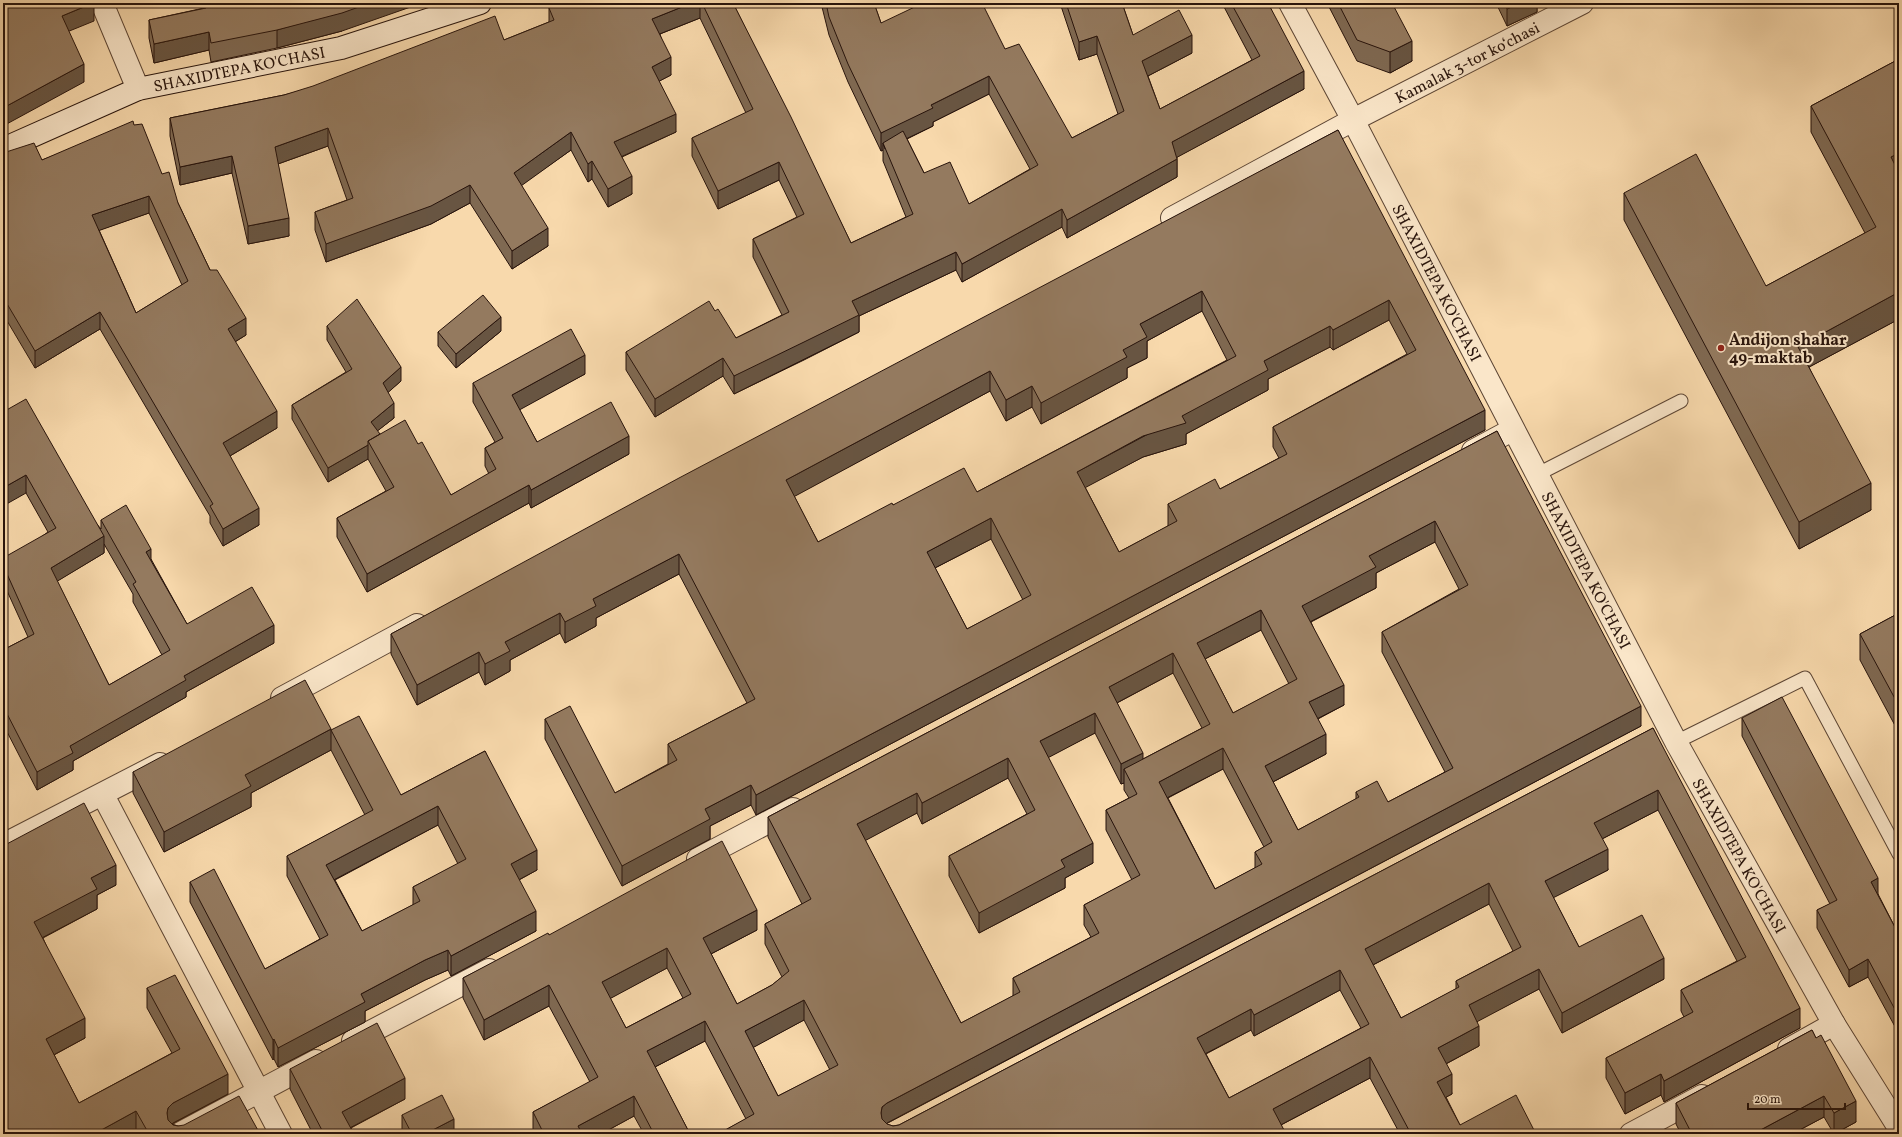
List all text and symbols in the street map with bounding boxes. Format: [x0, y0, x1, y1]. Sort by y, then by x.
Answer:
street label: Kamalak 3-tor koʻchasi [1392, 18, 1544, 110]
street label: SHAXIDTEPA KO'CHASI [152, 42, 327, 99]
street label: SHAXIDTEPA KO'CHASI [1386, 201, 1486, 366]
place label: Andijon shahar 49-maktab [1729, 330, 1847, 370]
marker: Andijon shahar 49-maktab [1716, 343, 1726, 353]
street label: SHAXIDTEPA KO'CHASI [1535, 488, 1635, 654]
street label: SHAXIDTEPA KO'CHASI [1686, 775, 1790, 938]
scale bar [1748, 1085, 1845, 1111]
text: 20 m [1754, 1092, 1781, 1108]

